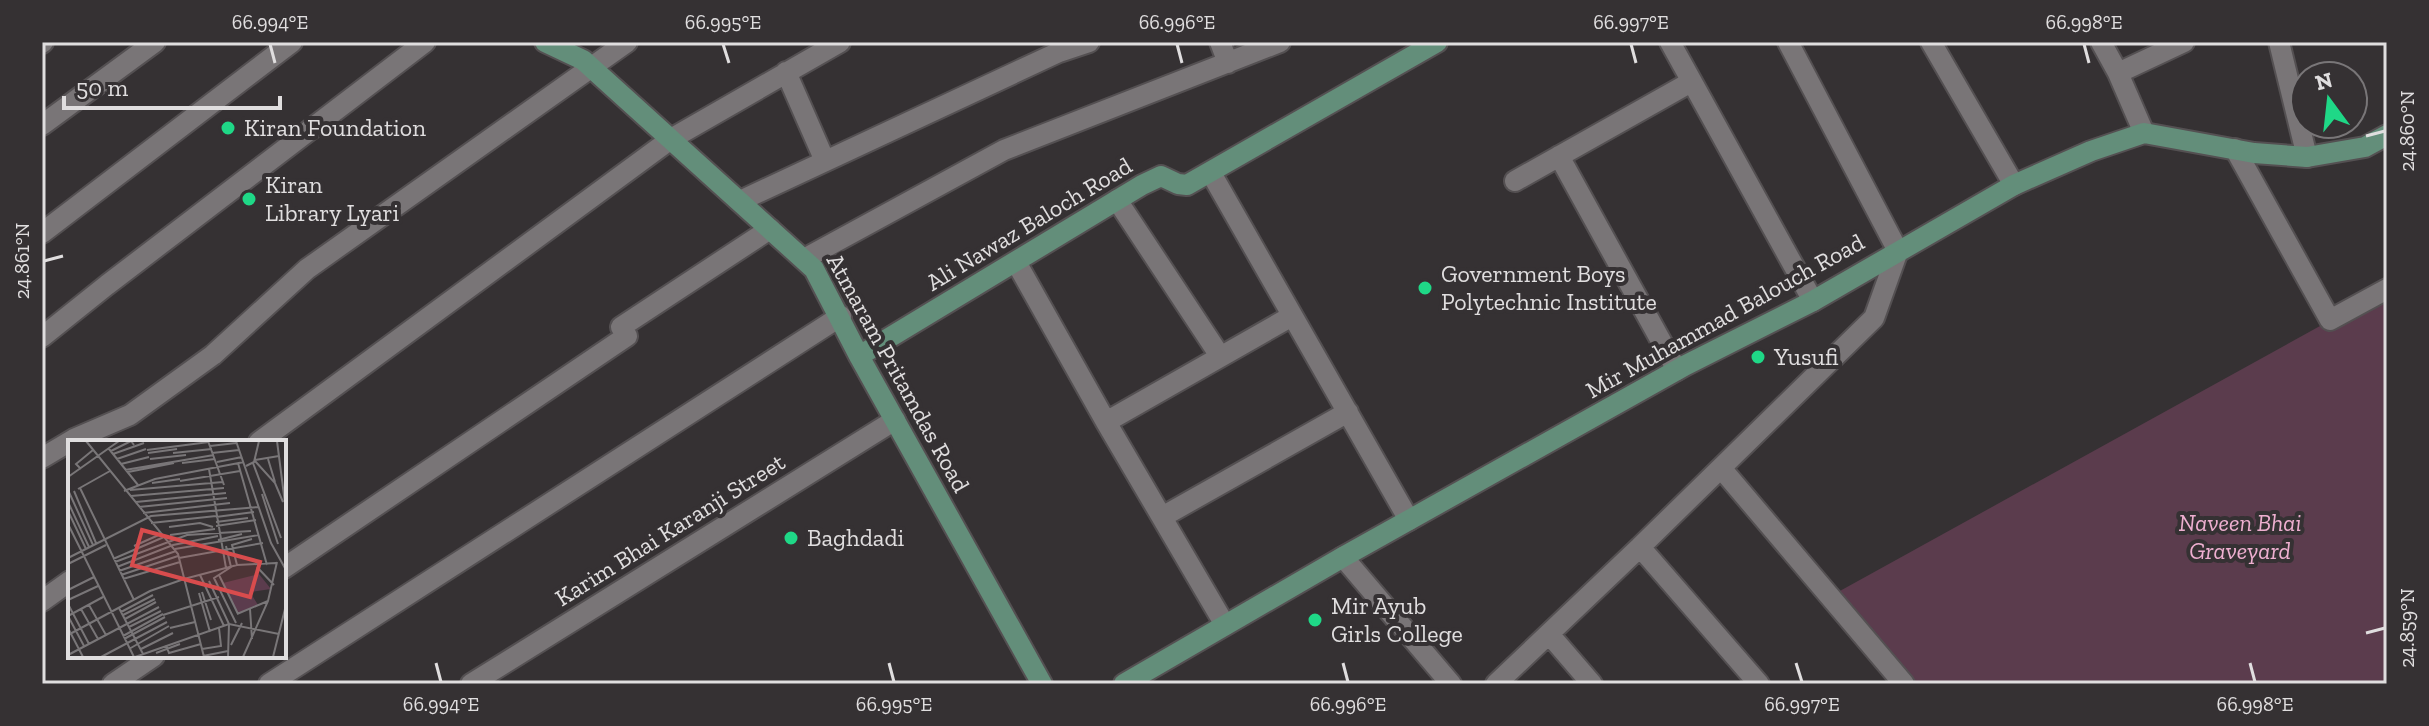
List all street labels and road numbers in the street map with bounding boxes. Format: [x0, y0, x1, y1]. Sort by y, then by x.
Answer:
street label: Ali Nawaz Baloch Road [921, 151, 1137, 297]
street label: Mir Muhammad Balouch Road [1581, 227, 1869, 404]
street label: Atmaram Pritamdas Road [821, 248, 976, 497]
street label: Karim Bhai Karanji Street [550, 447, 790, 612]

